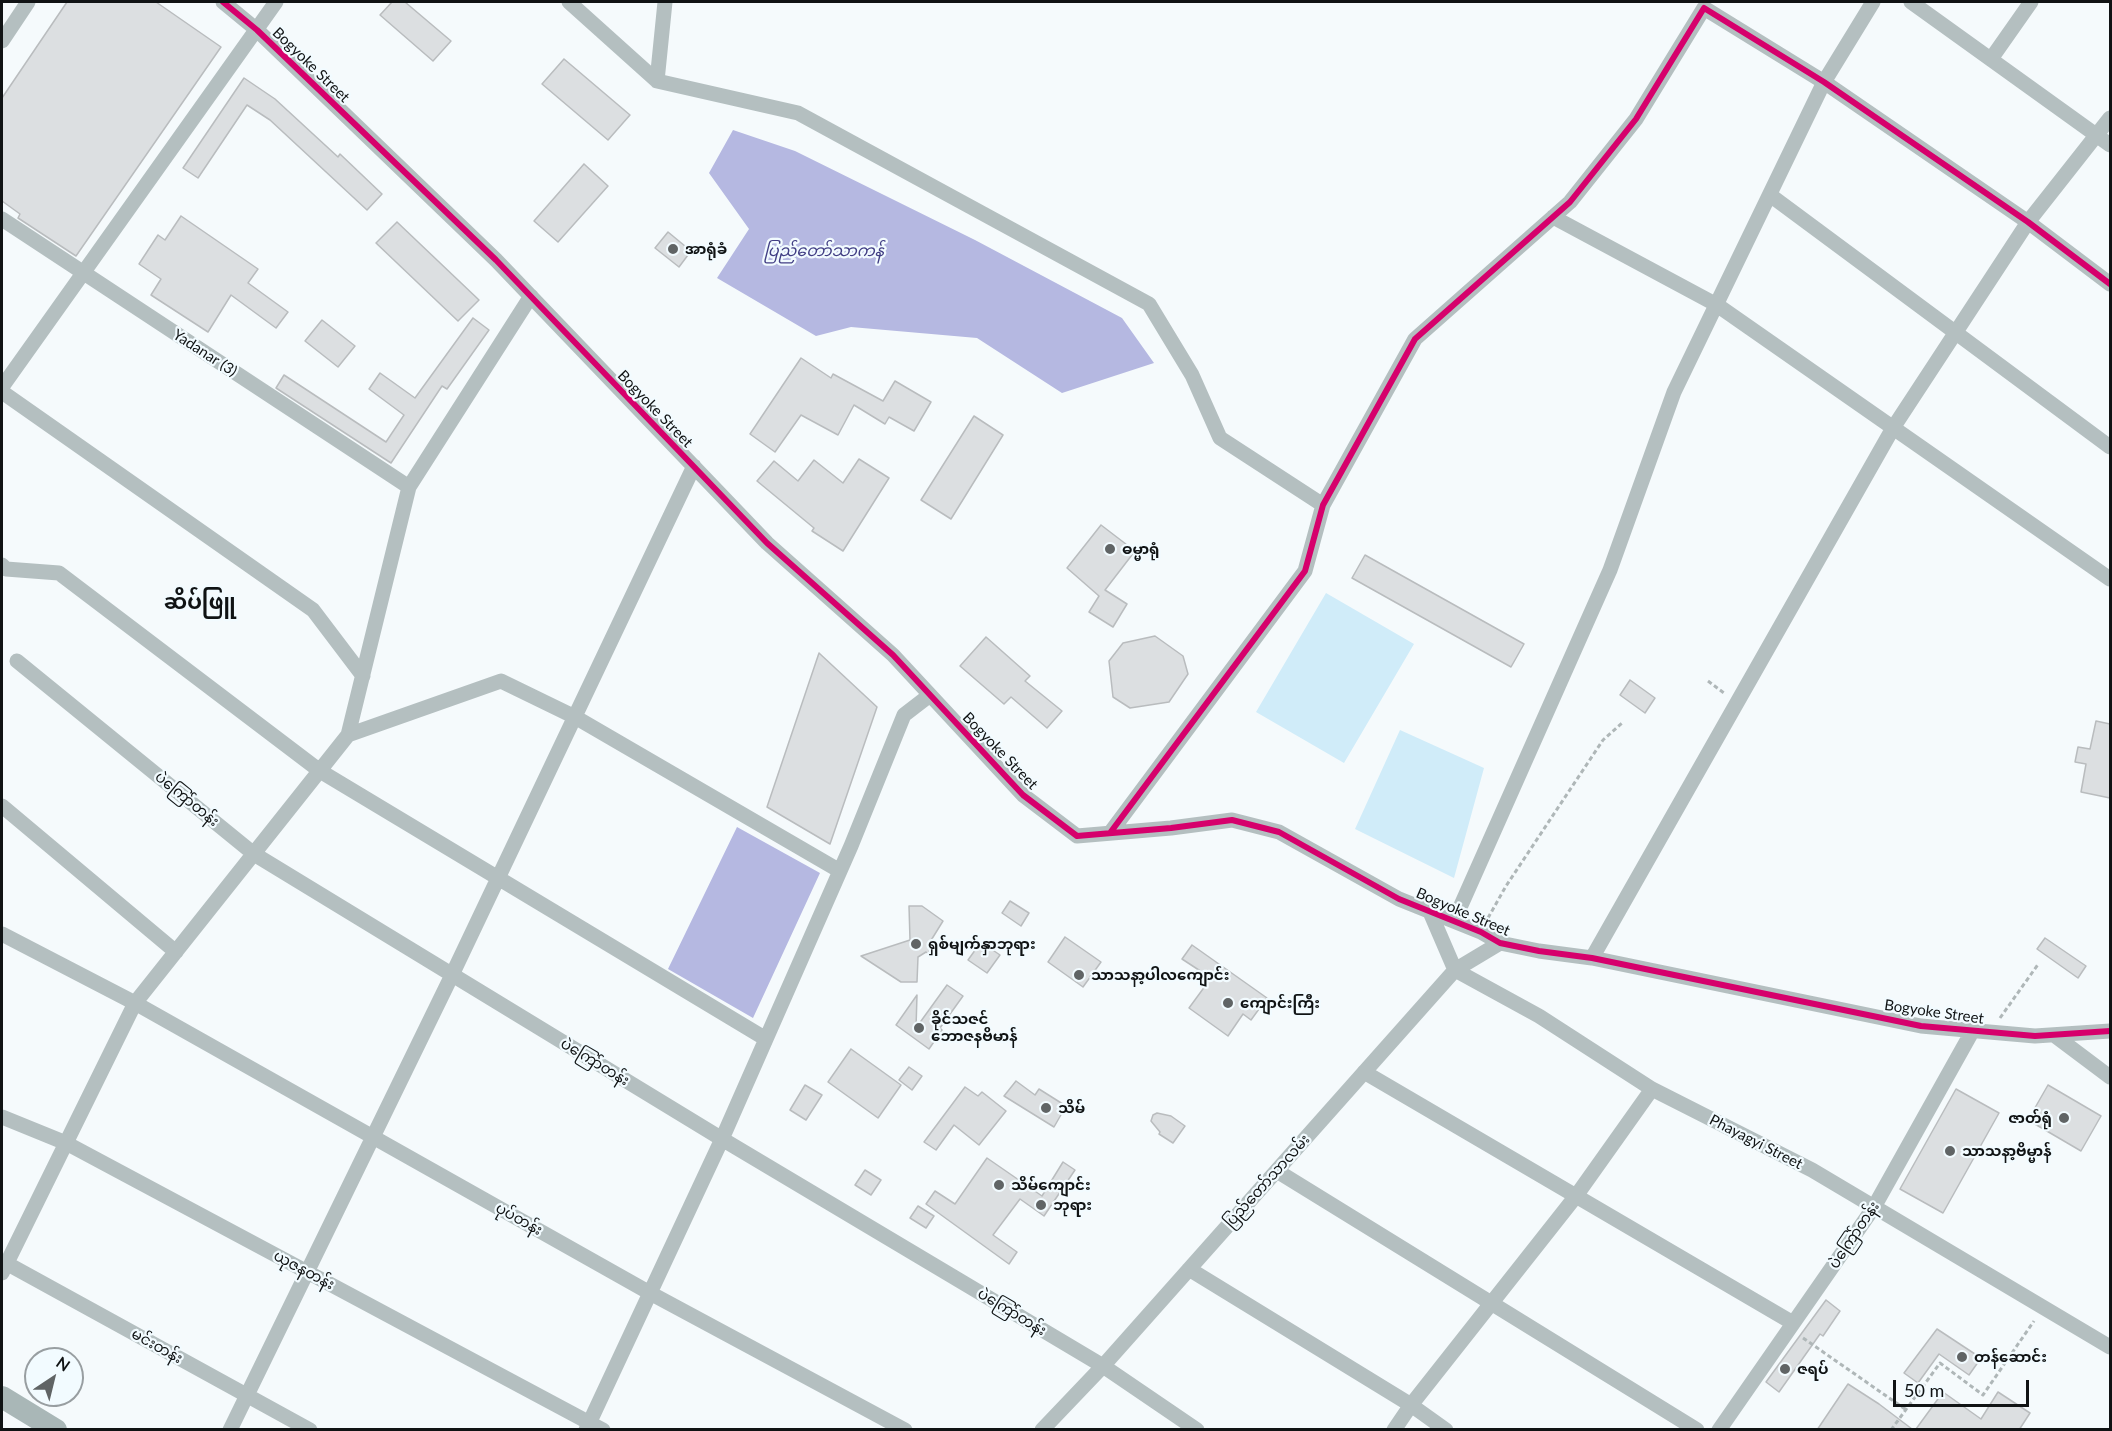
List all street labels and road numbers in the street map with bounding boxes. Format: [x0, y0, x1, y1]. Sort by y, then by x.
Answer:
street label: Bogyoke Street [269, 24, 353, 106]
street label: Yadanar (3) [170, 326, 240, 380]
street label: Bogyoke Street [614, 367, 696, 451]
street label: Bogyoke Street [959, 709, 1041, 793]
street label: ပဲကြော်တန်း [151, 768, 223, 830]
street label: Bogyoke Street [1413, 884, 1513, 940]
street label: Bogyoke Street [1883, 996, 1985, 1028]
street label: ပဲကြော်တန်း [557, 1034, 633, 1090]
street label: Phayagyi Street [1706, 1111, 1806, 1173]
street label: ပြည်တော်သာလမ်း [1220, 1131, 1314, 1231]
street label: ပဲကြော်တန်း [1825, 1198, 1883, 1272]
street label: ပုပ်တန်း [492, 1199, 546, 1239]
street label: ယုဇနတန်း [271, 1246, 337, 1294]
street label: ပဲကြော်တန်း [974, 1284, 1050, 1340]
street label: မင်းတန်း [128, 1325, 186, 1367]

